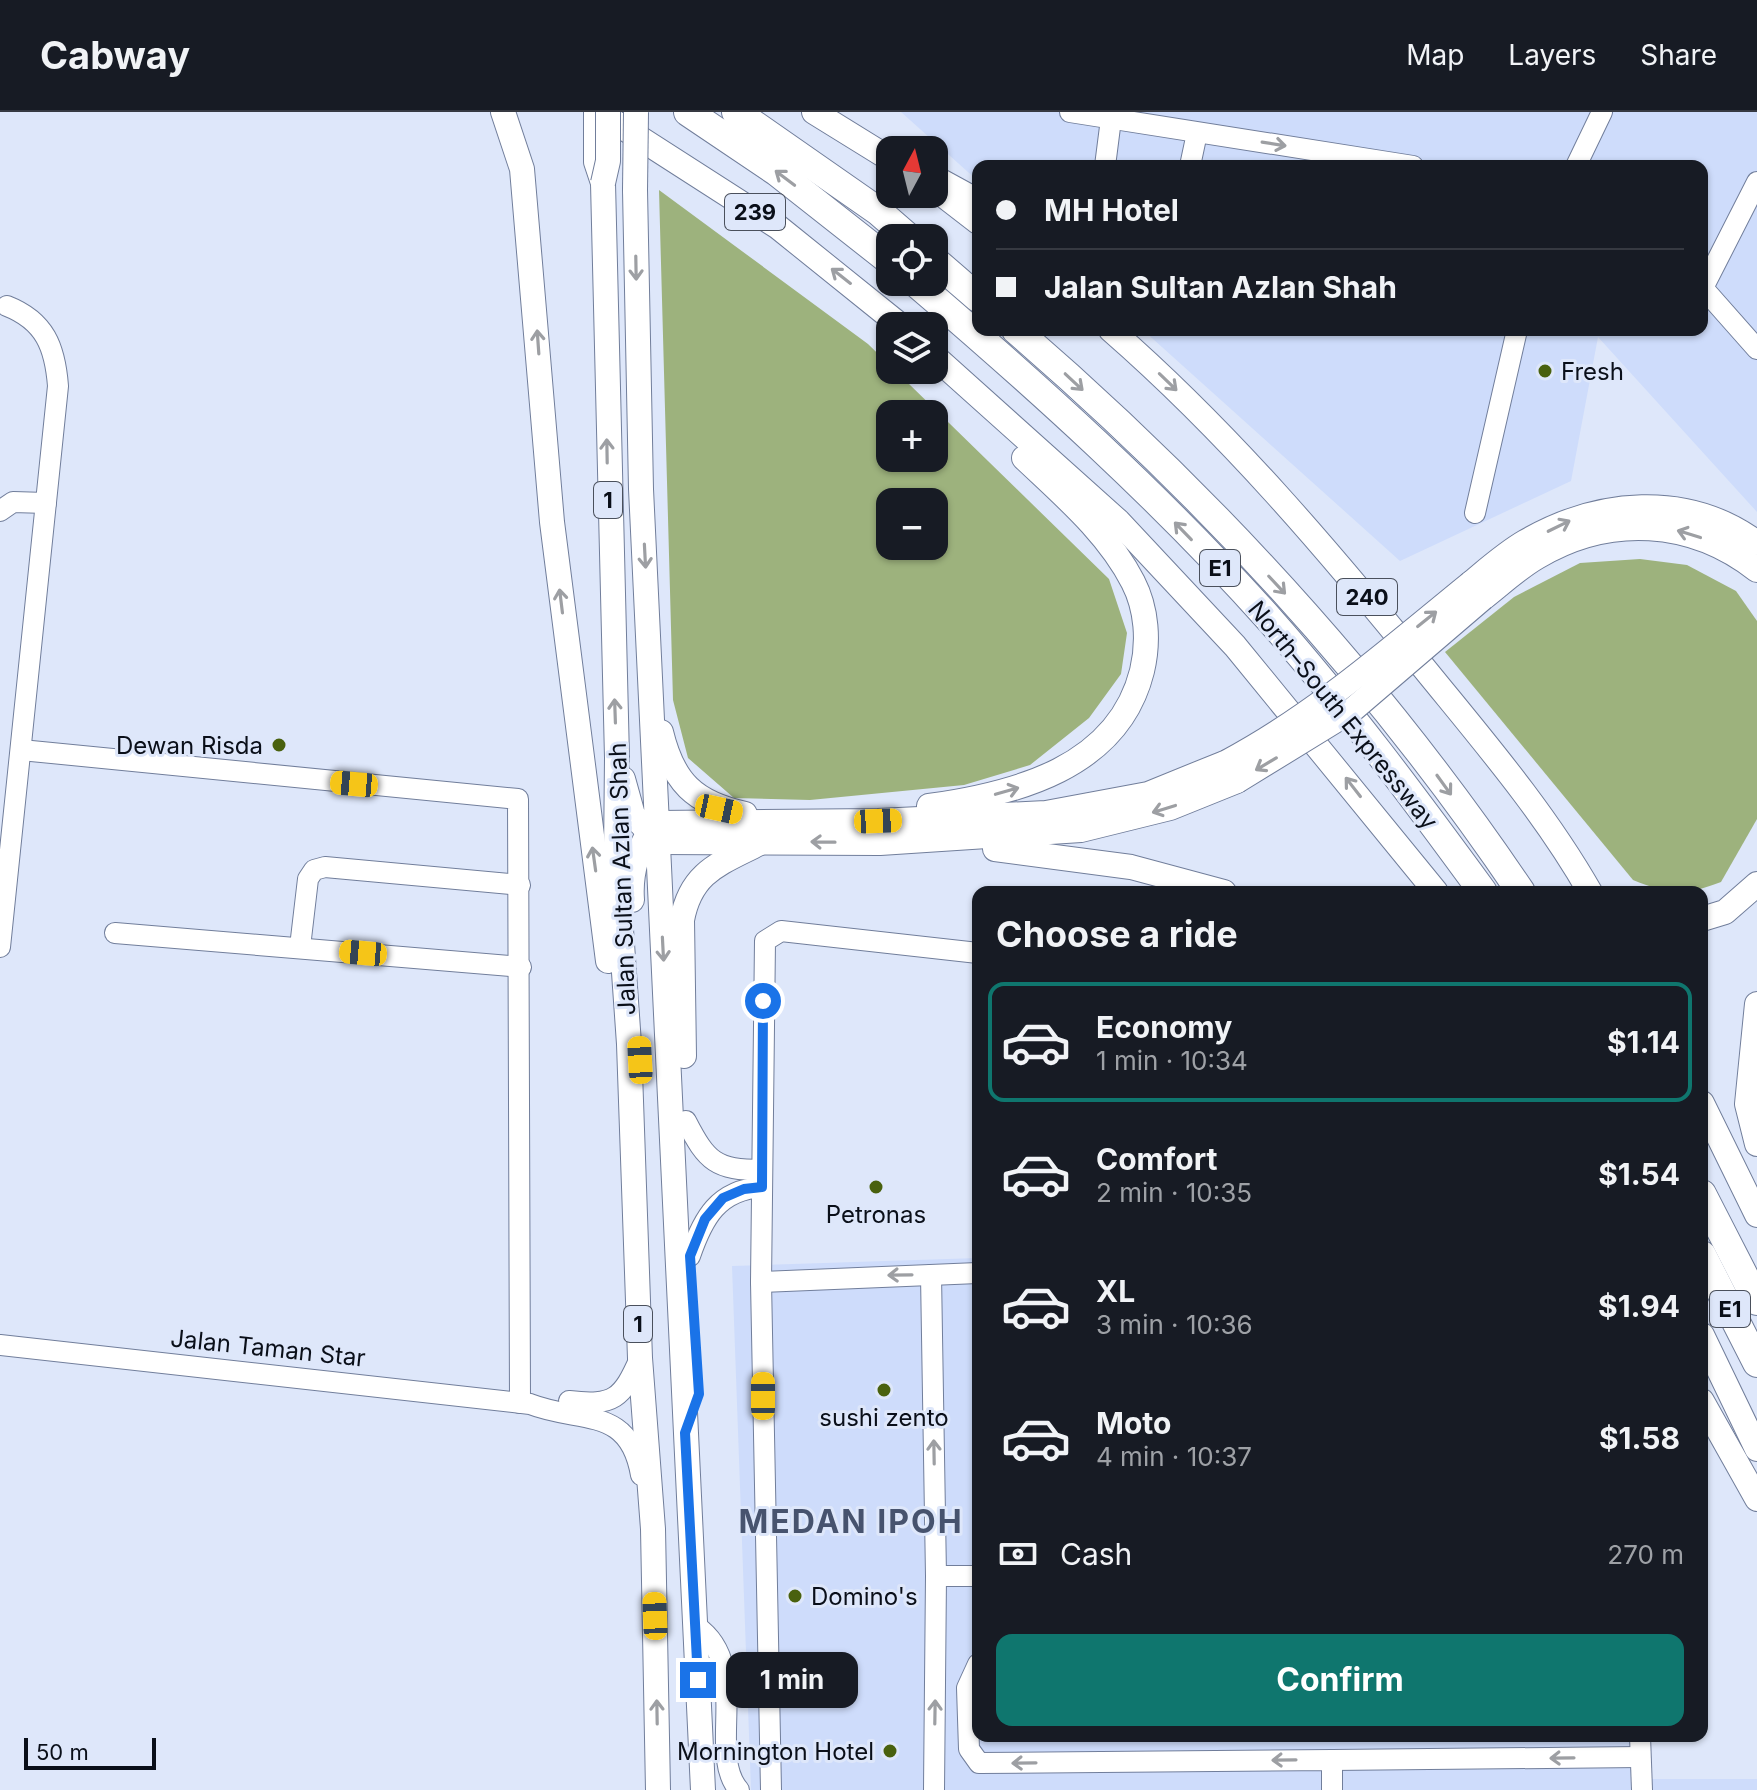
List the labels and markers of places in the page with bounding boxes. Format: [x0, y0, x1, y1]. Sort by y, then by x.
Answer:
place label: Fresh [1561, 357, 1624, 386]
marker: Fresh [1536, 362, 1554, 380]
place label: Dewan Risda [116, 731, 263, 760]
marker: Dewan Risda [270, 736, 288, 754]
marker: Petronas [867, 1178, 885, 1196]
place label: Petronas [826, 1200, 926, 1229]
marker: sushi zento [875, 1381, 893, 1399]
place label: sushi zento [819, 1403, 949, 1432]
place label: Domino's [811, 1582, 918, 1611]
marker: Domino's [786, 1587, 804, 1605]
place label: Mornington Hotel [677, 1737, 874, 1766]
marker: Mornington Hotel [881, 1742, 899, 1760]

